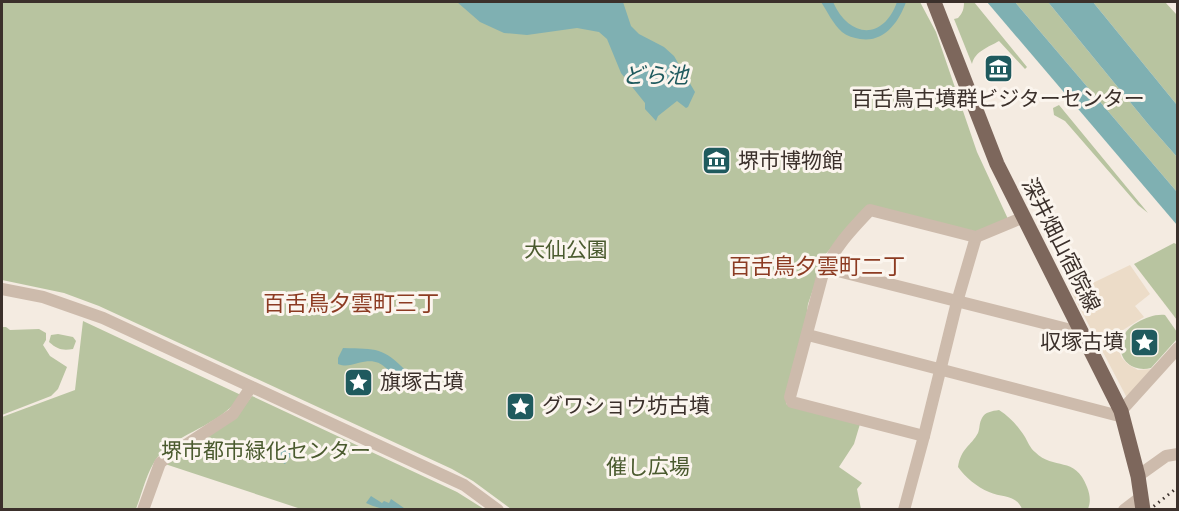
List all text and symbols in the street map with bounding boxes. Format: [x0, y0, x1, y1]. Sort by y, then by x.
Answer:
museum icon: 百舌鳥古墳群ビジターセンター [982, 52, 1014, 84]
water label: どら池 [622, 61, 690, 88]
place label: 百舌鳥古墳群ビジターセンター [851, 85, 1145, 110]
museum icon: 堺市博物館 [701, 145, 733, 177]
place label: 堺市博物館 [738, 147, 843, 172]
street label: 深井畑山宿院線 [1018, 173, 1107, 315]
park label: 大仙公園 [524, 236, 608, 261]
district label: 百舌鳥夕雲町二丁 [729, 252, 905, 279]
district label: 百舌鳥夕雲町三丁 [263, 289, 439, 316]
place icon: 収塚古墳 [1129, 326, 1161, 358]
place label: 収塚古墳 [1040, 328, 1124, 353]
place icon: 旗塚古墳 [343, 366, 375, 398]
place label: 旗塚古墳 [380, 368, 464, 393]
place icon: グワショウ坊古墳 [505, 390, 537, 422]
place label: グワショウ坊古墳 [542, 392, 710, 417]
park label: 堺市都市緑化センター [161, 437, 371, 462]
park label: 催し広場 [606, 453, 690, 478]

